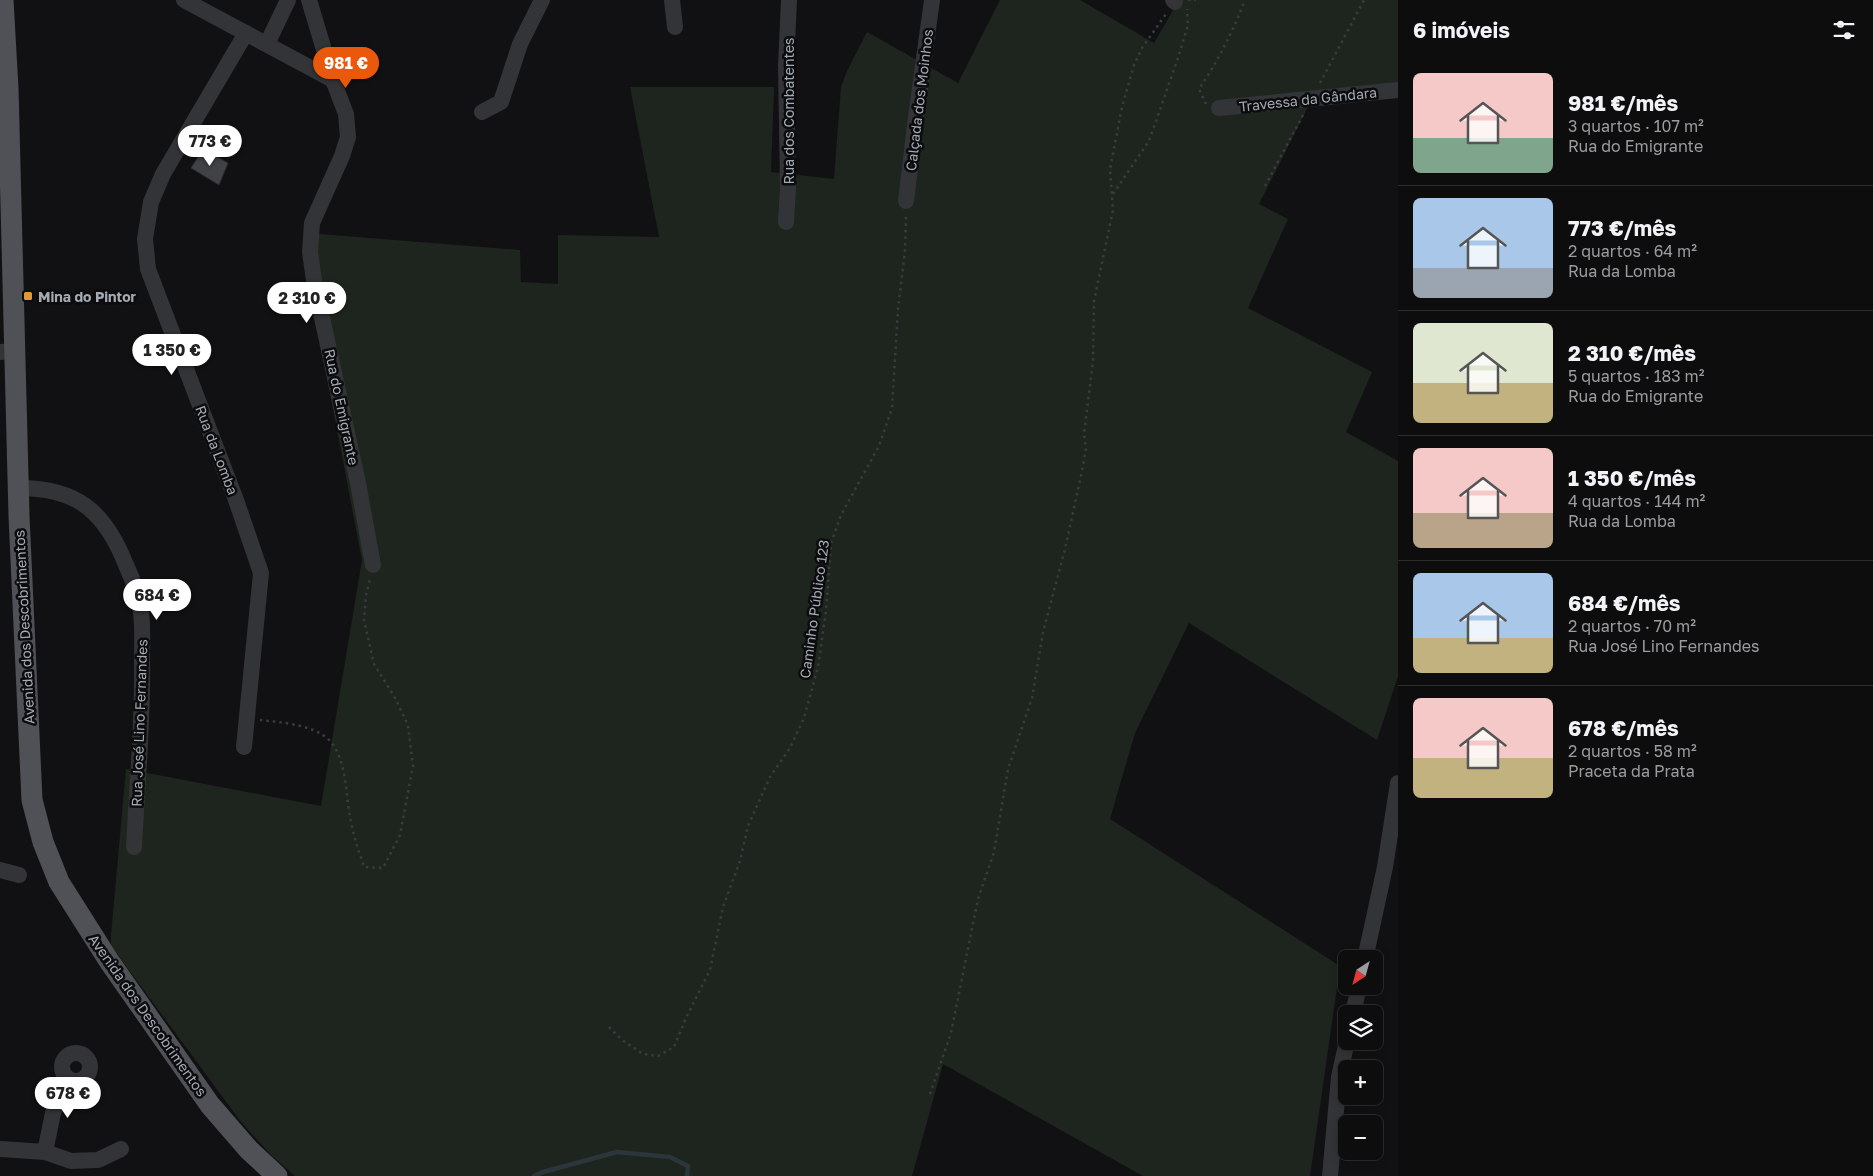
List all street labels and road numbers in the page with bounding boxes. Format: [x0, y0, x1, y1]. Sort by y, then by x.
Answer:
street label: Calçada dos Moinhos [902, 28, 936, 172]
street label: Rua dos Combatentes [780, 37, 797, 185]
street label: Travessa da Gândara [1238, 83, 1378, 115]
street label: Rua do Emigrante [321, 347, 363, 467]
street label: Rua da Lomba [192, 403, 242, 497]
street label: Avenida dos Descobrimentos [10, 530, 38, 724]
street label: Caminho Público 123 [796, 539, 832, 679]
street label: Rua José Lino Fernandes [128, 639, 150, 807]
street label: Avenida dos Descobrimentos [85, 931, 211, 1099]

